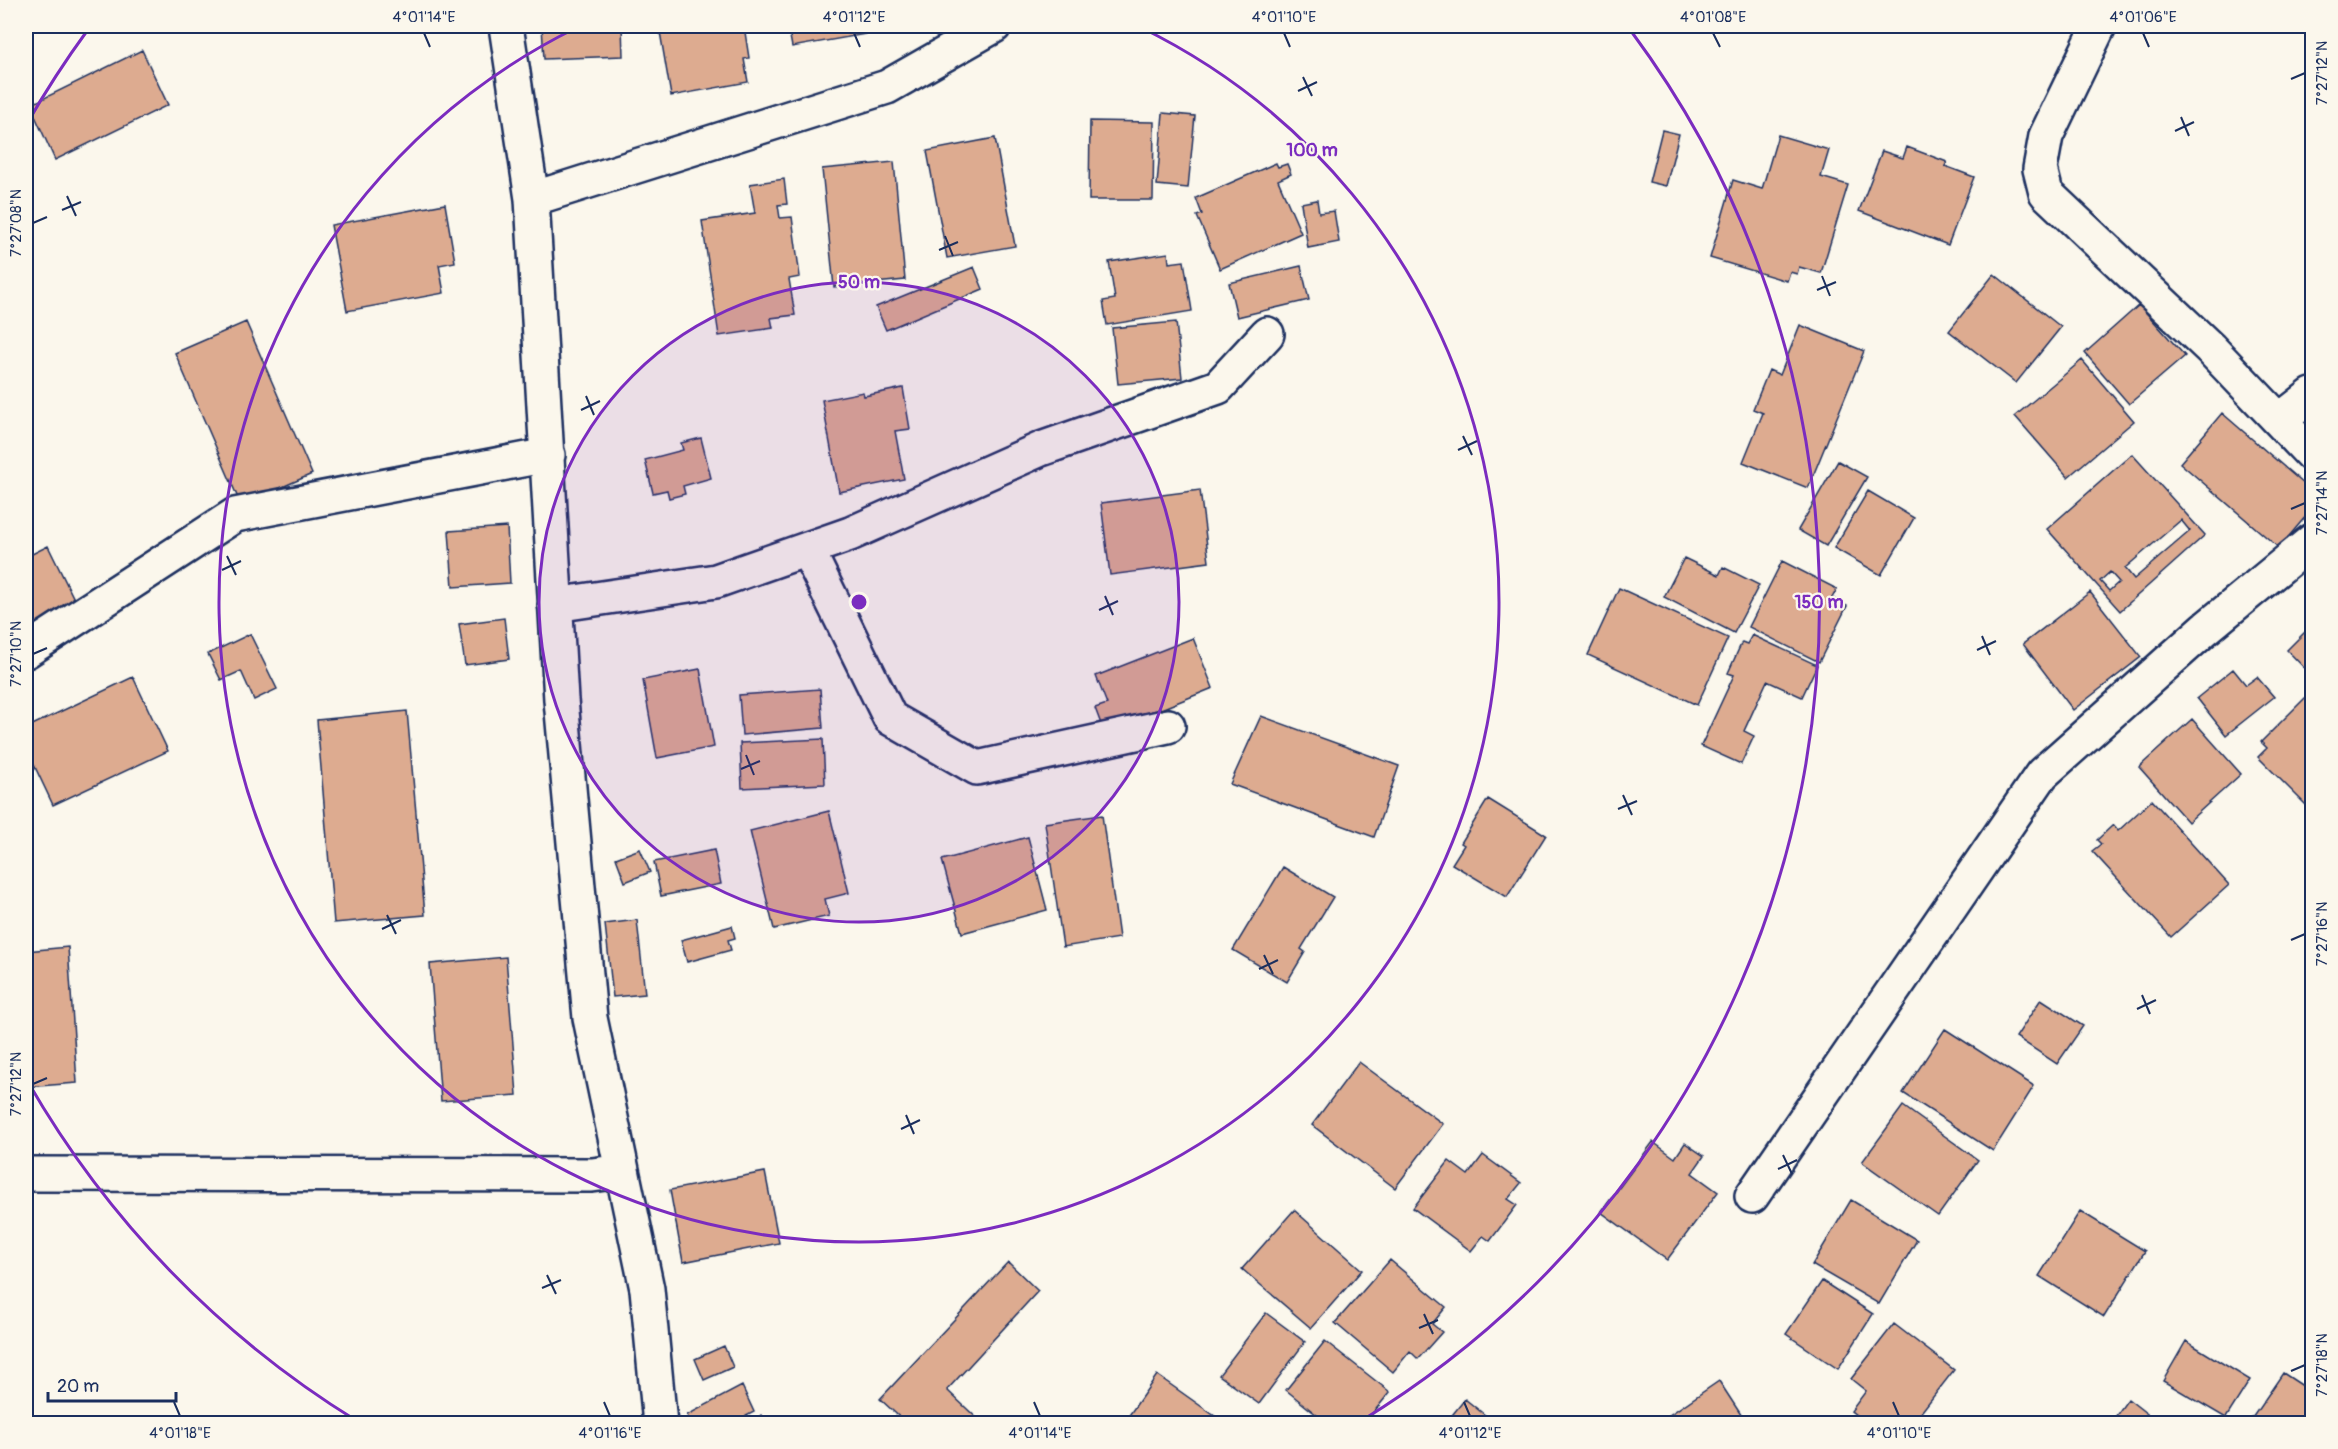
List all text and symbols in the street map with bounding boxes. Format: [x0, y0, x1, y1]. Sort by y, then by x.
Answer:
text: 4°01'14"E [393, 8, 456, 27]
text: 4°01'12"E [823, 8, 885, 27]
text: 4°01'10"E [1252, 8, 1316, 27]
text: 4°01'08"E [1680, 8, 1746, 27]
text: 4°01'06"E [2109, 8, 2177, 27]
text: 7°27'12"N [2313, 41, 2332, 105]
text: 100 m [1286, 139, 1338, 162]
text: 7°27'08"N [7, 189, 26, 257]
text: 50 m [838, 271, 880, 294]
text: 7°27'14"N [2313, 471, 2332, 535]
text: 150 m [1795, 591, 1844, 614]
centre of rings [849, 592, 869, 612]
text: 7°27'10"N [7, 621, 26, 687]
text: 7°27'16"N [2313, 902, 2332, 966]
text: 7°27'12"N [7, 1052, 26, 1116]
text: 7°27'18"N [2313, 1333, 2332, 1397]
scale bar [48, 1365, 176, 1403]
text: 20 m [57, 1375, 99, 1398]
text: 4°01'18"E [149, 1424, 211, 1443]
text: 4°01'16"E [579, 1424, 642, 1443]
text: 4°01'14"E [1009, 1424, 1072, 1443]
text: 4°01'12"E [1439, 1424, 1501, 1443]
text: 4°01'10"E [1867, 1424, 1931, 1443]

